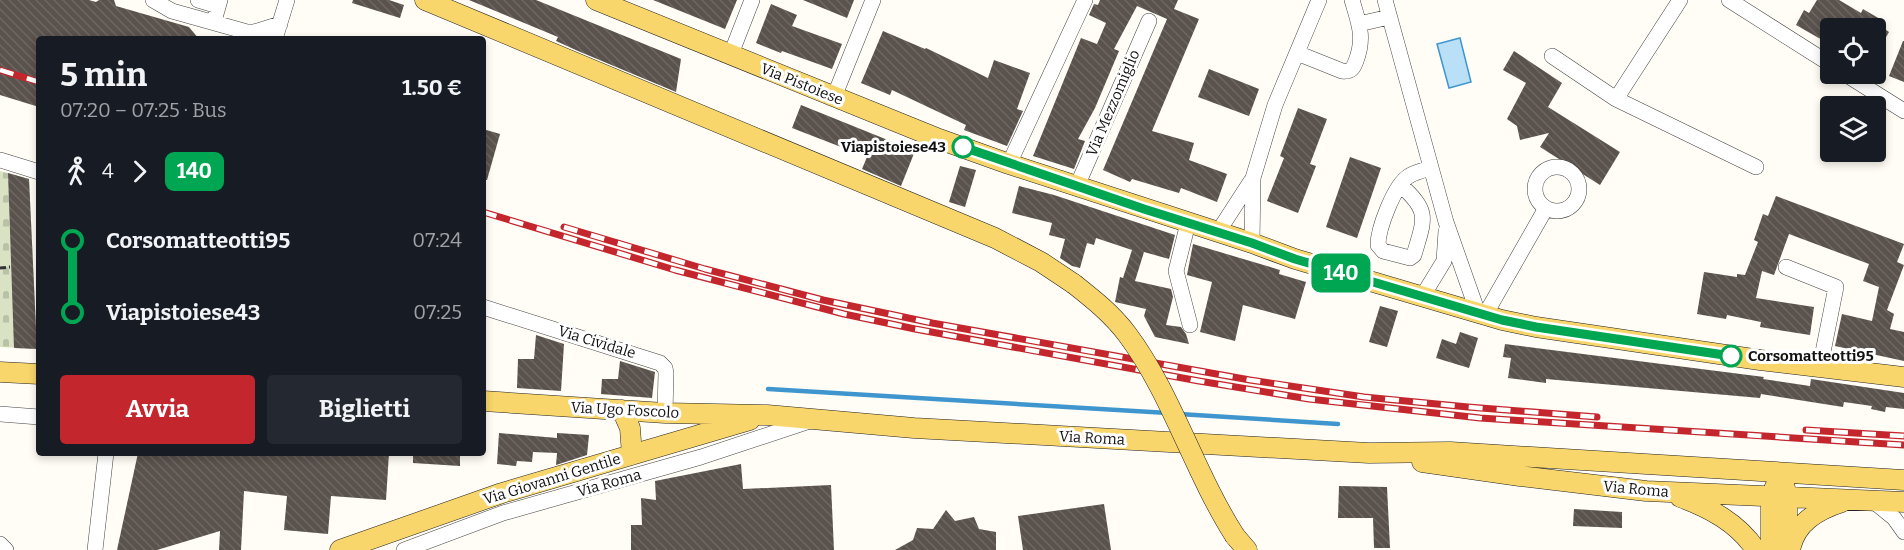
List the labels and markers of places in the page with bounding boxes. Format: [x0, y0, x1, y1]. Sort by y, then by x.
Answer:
marker: Viapistoiese43 [952, 136, 974, 158]
place label: Viapistoiese43 [841, 138, 946, 156]
marker: Corsomatteotti95 [1720, 345, 1742, 367]
place label: Corsomatteotti95 [1748, 347, 1874, 365]

